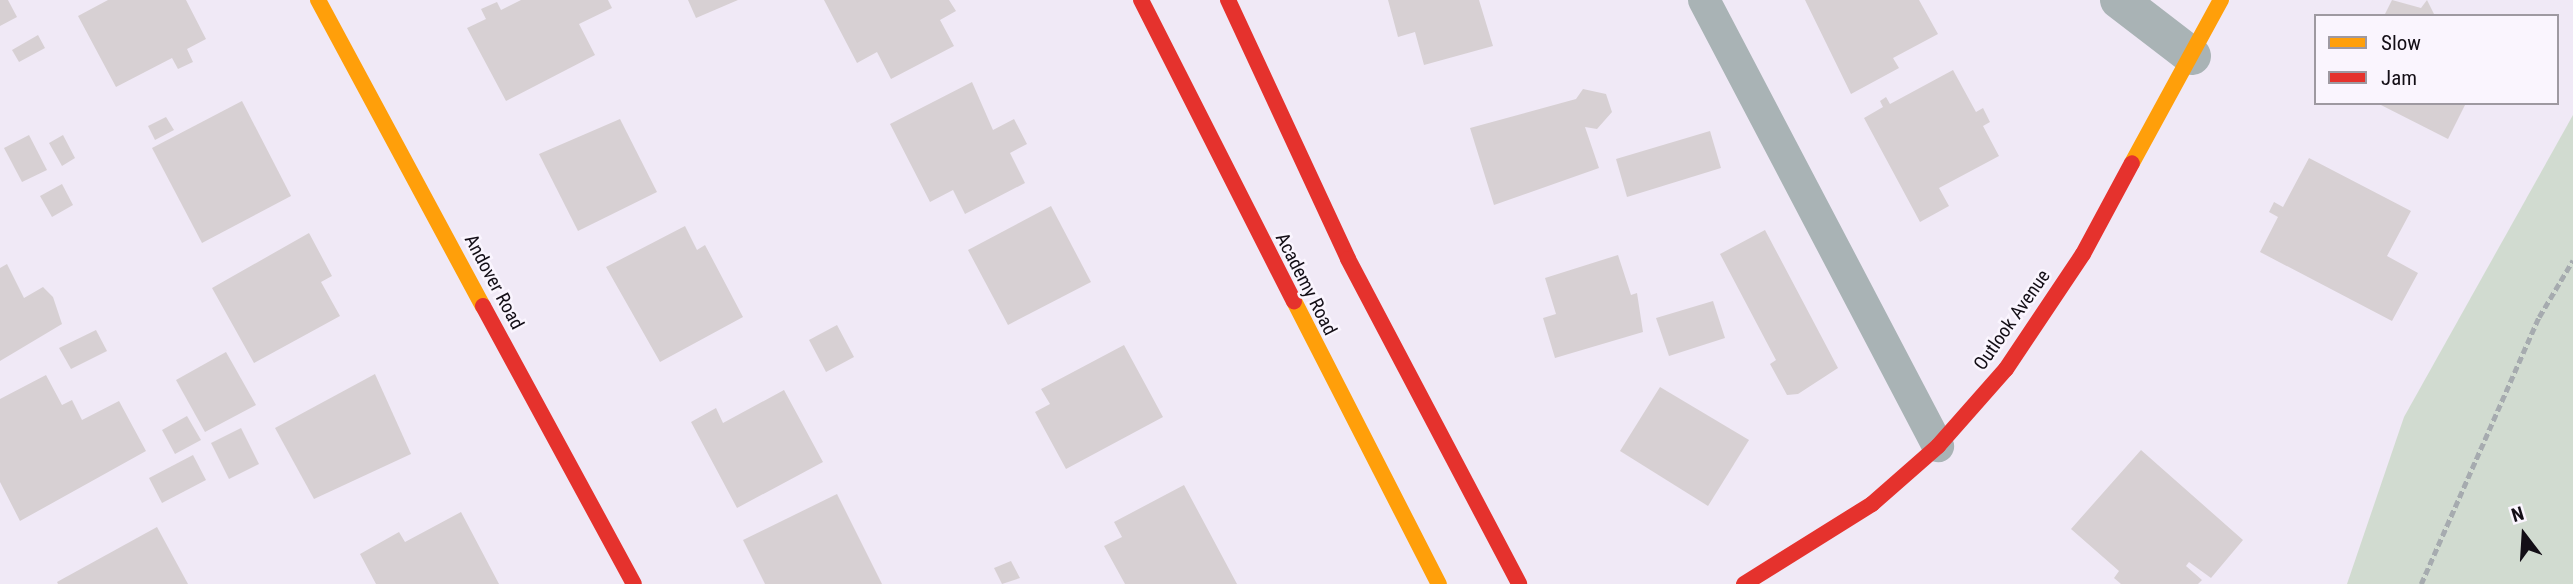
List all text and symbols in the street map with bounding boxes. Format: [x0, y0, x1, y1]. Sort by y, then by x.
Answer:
legend [2314, 14, 2559, 105]
text: Slow [2381, 31, 2421, 55]
text: Jam [2381, 66, 2417, 90]
street label: Academy Road [1270, 229, 1342, 339]
street label: Andover Road [459, 231, 529, 333]
street label: Outlook Avenue [1969, 265, 2055, 375]
north arrow [2489, 500, 2559, 570]
text: N [2509, 502, 2527, 527]

